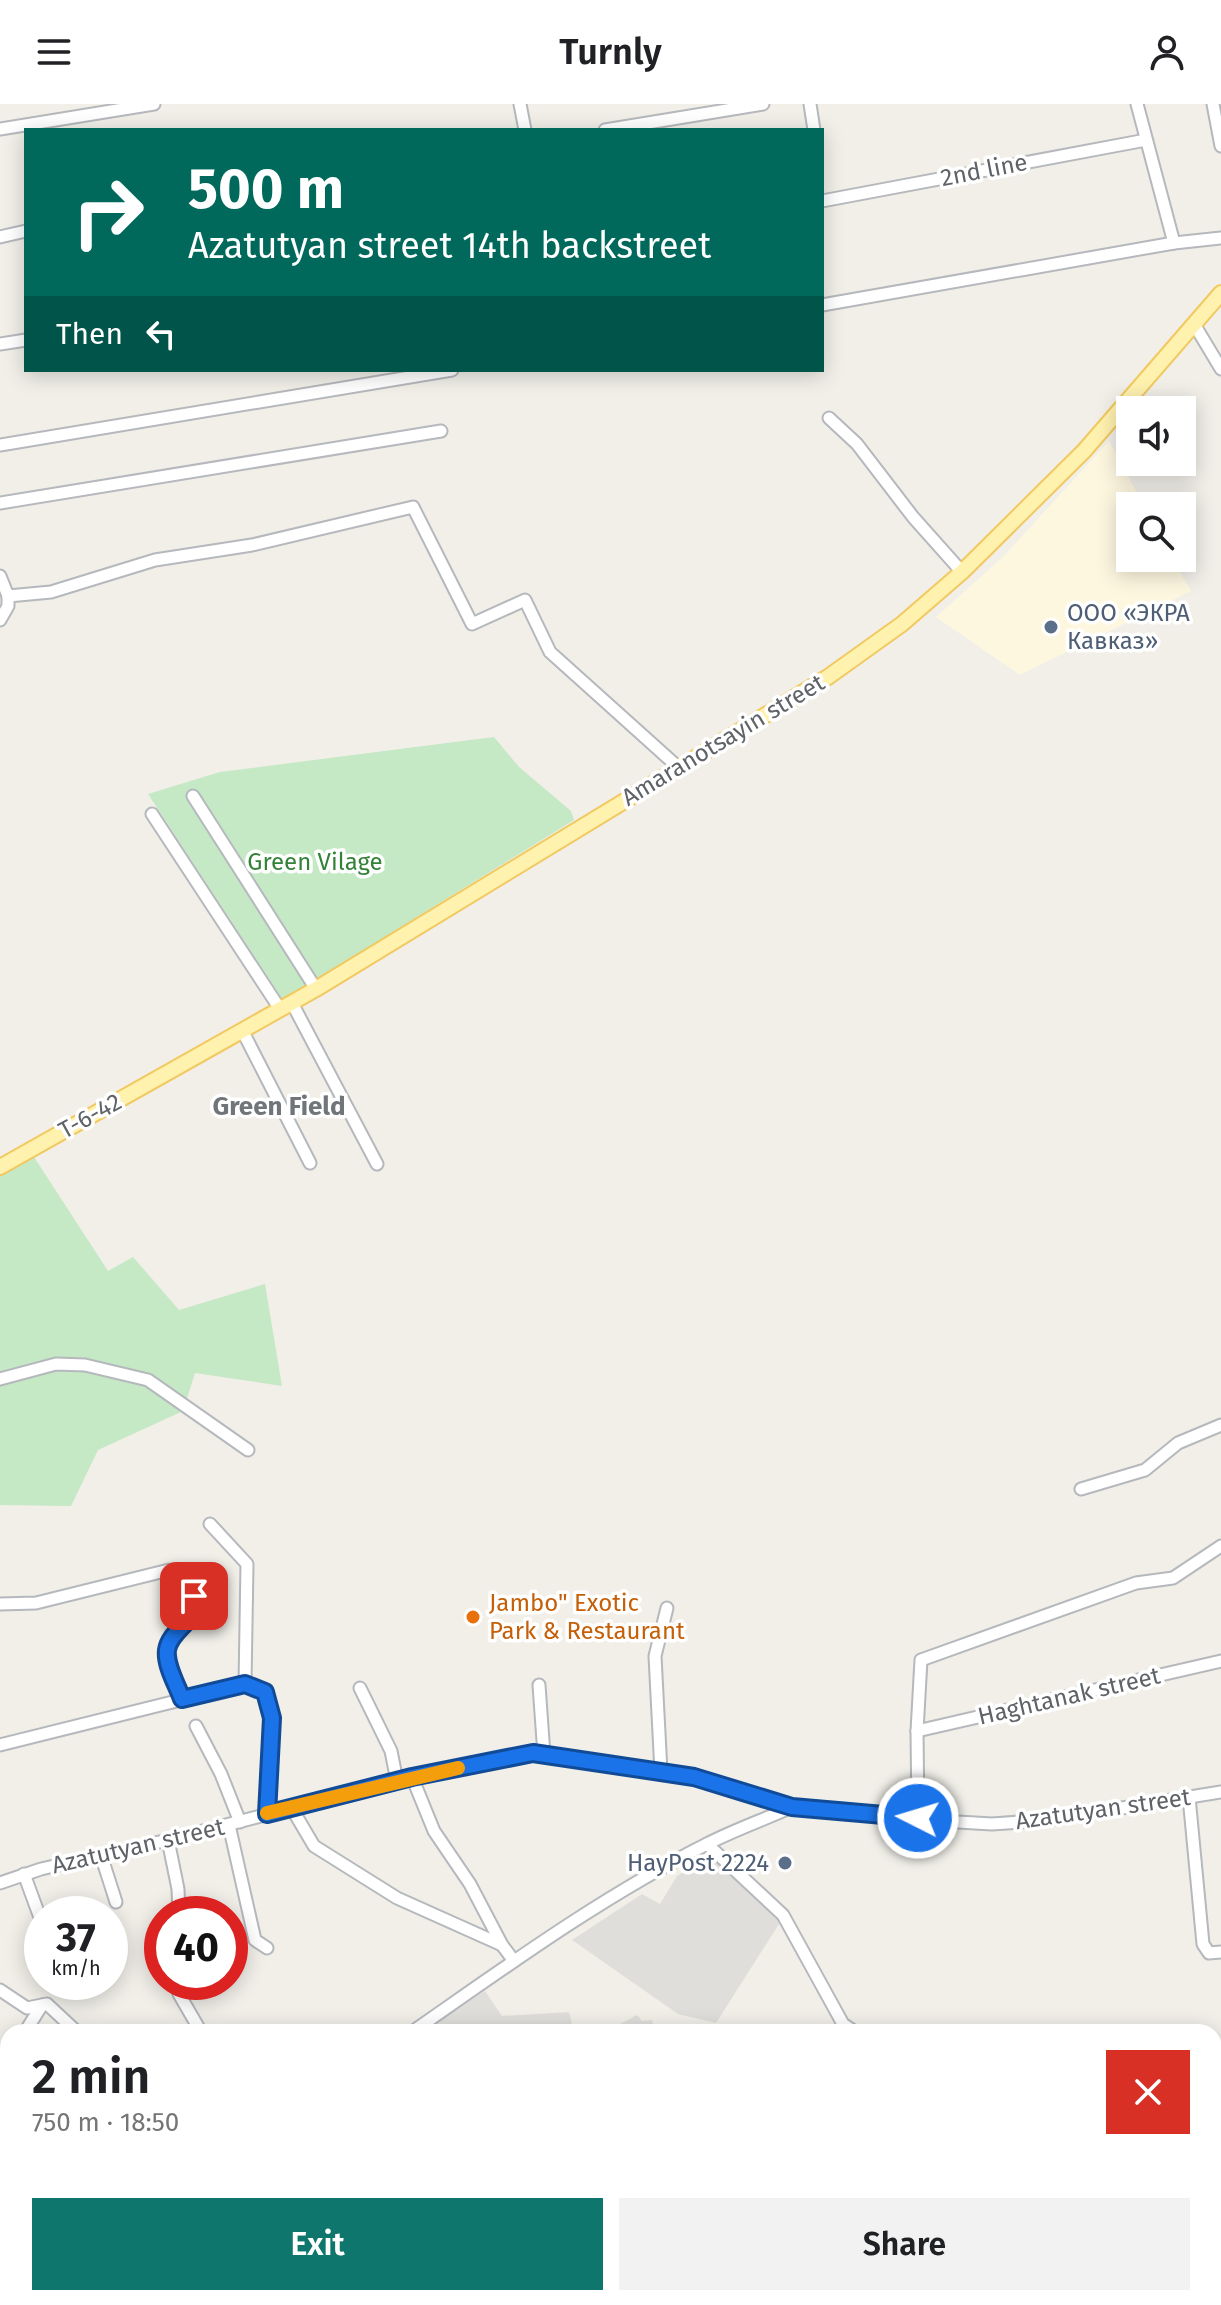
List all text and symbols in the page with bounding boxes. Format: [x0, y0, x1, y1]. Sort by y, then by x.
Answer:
icon: menu [32, 30, 76, 74]
text: Turnly [559, 30, 662, 74]
icon: person [1145, 30, 1189, 74]
street label: 2nd line [938, 148, 1030, 192]
text: 500 m [188, 156, 344, 223]
icon: right [56, 160, 160, 264]
text: Azatutyan street 14th backstreet [188, 224, 711, 268]
icon: left [139, 312, 183, 356]
text: Then [56, 316, 123, 352]
map controls [1116, 396, 1196, 572]
button: sound [1116, 396, 1196, 476]
button: search [1116, 492, 1196, 572]
place label: ООО «ЭКРА Кавказ» [1067, 599, 1190, 655]
marker: ООО «ЭКРА Кавказ» [1042, 618, 1060, 636]
street label: Amaranotsayin street [617, 668, 830, 812]
park label: Green Vilage [247, 848, 383, 876]
street label: T-6-42 [54, 1087, 126, 1145]
district label: Green Field [212, 1091, 346, 1122]
pin [160, 1562, 228, 1630]
icon: arrive [172, 1574, 216, 1618]
place label: Jambo" Exotic Park & Restaurant [489, 1589, 685, 1645]
marker: Jambo" Exotic Park & Restaurant [464, 1608, 482, 1626]
street label: Haghtanak street [975, 1661, 1163, 1731]
position arrow [876, 1776, 960, 1860]
street label: Azatutyan street [1014, 1783, 1193, 1835]
street label: Azatutyan street [49, 1812, 227, 1879]
place label: HayPost 2224 [627, 1849, 769, 1877]
marker: HayPost 2224 [776, 1854, 794, 1872]
speed limit sign: 40 [144, 1896, 248, 2000]
text: 37 [56, 1914, 96, 1962]
text: km/h [51, 1956, 101, 1980]
text: 2 min [32, 2048, 150, 2106]
button: close [1106, 2050, 1190, 2134]
text: 750 m · 18:50 [32, 2107, 179, 2138]
button: Exit [32, 2198, 603, 2290]
button: Share [619, 2198, 1190, 2290]

